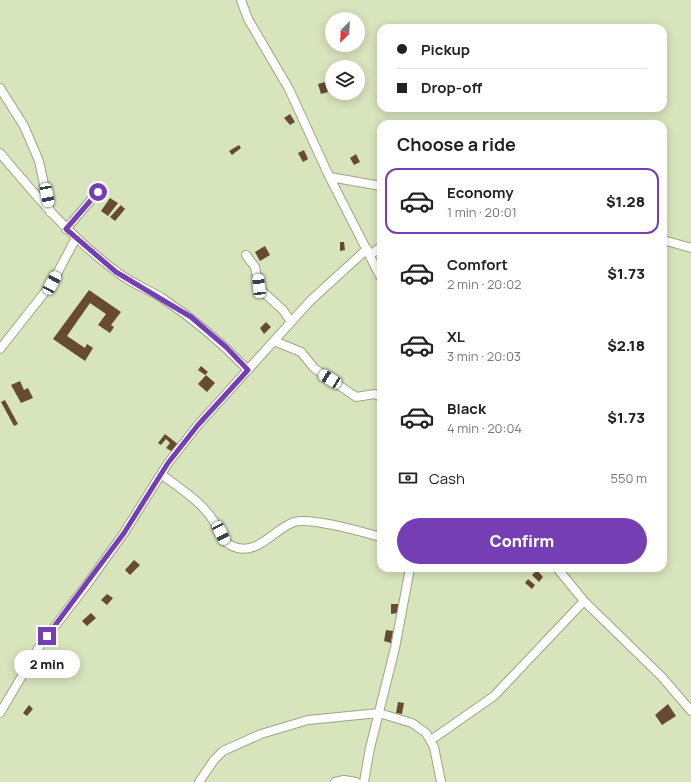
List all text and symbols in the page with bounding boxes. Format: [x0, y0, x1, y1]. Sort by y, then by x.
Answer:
north arrow [325, 12, 365, 52]
map controls [325, 12, 365, 100]
text: Pickup [421, 39, 470, 60]
button: layers [325, 60, 365, 100]
text: Drop-off [421, 77, 482, 98]
text: Choose a ride [397, 132, 516, 156]
car [39, 182, 55, 208]
text: Economy [447, 182, 514, 203]
route start [89, 183, 107, 201]
icon: car [399, 183, 435, 219]
text: $1.28 [606, 191, 645, 212]
text: 1 min · 20:01 [447, 203, 517, 221]
text: Comfort [447, 254, 508, 275]
icon: car [399, 255, 435, 291]
text: $1.73 [607, 263, 645, 284]
car [41, 270, 63, 296]
car [252, 273, 266, 299]
text: 2 min · 20:02 [447, 275, 522, 293]
text: XL [447, 326, 465, 347]
icon: car [399, 327, 435, 363]
text: $2.18 [607, 335, 645, 356]
text: 3 min · 20:03 [447, 347, 521, 365]
car [317, 368, 343, 390]
text: Black [447, 398, 486, 419]
icon: car [399, 399, 435, 435]
text: $1.73 [607, 407, 645, 428]
text: 4 min · 20:04 [447, 419, 522, 437]
icon: cash [397, 467, 419, 489]
text: Cash [429, 468, 465, 489]
text: 550 m [610, 469, 647, 487]
button: Confirm [397, 518, 647, 564]
car [210, 520, 232, 546]
route end [38, 627, 56, 645]
callout: 2 min [14, 650, 80, 678]
text: 2 min [30, 655, 64, 673]

